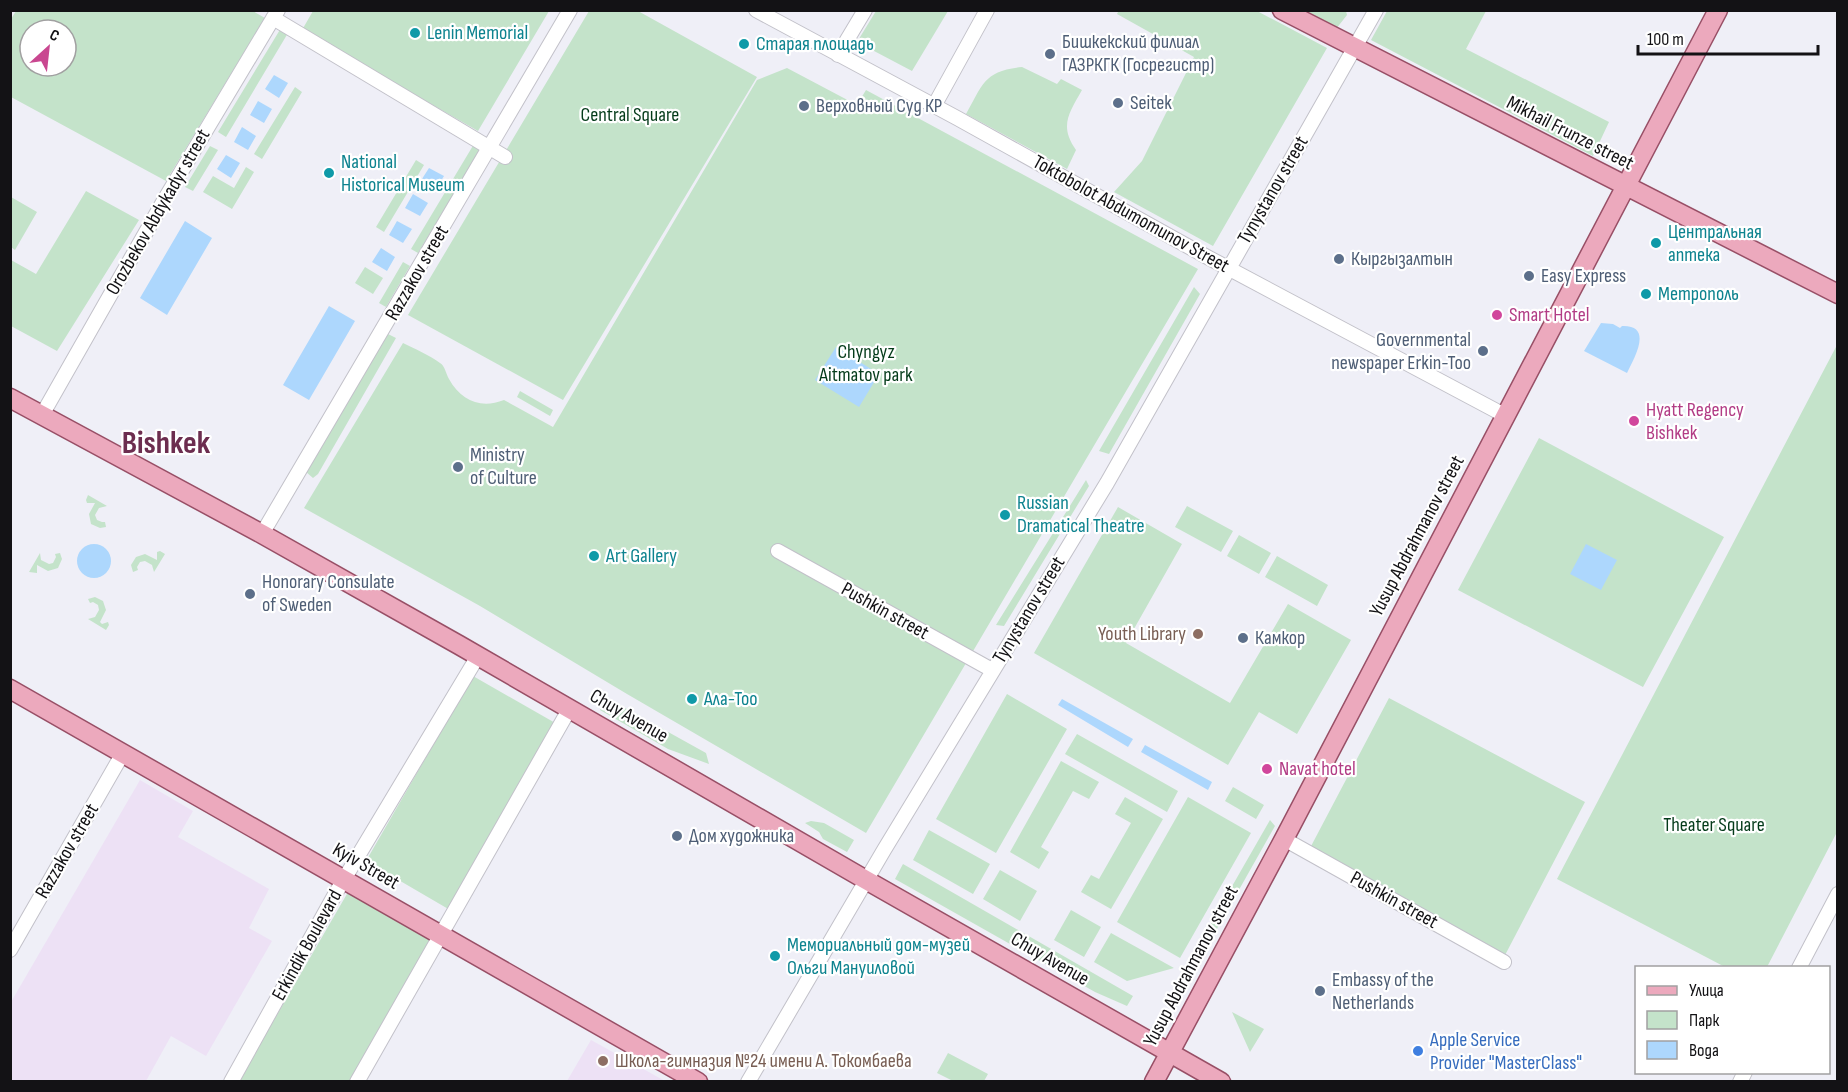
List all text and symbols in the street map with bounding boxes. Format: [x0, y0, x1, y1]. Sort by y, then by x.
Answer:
north arrow [18, 18, 78, 78]
scale bar [1638, 18, 1818, 56]
place label: Lenin Memorial [427, 21, 528, 45]
text: С [46, 26, 62, 46]
marker: Lenin Memorial [408, 26, 422, 40]
text: 100 m [1647, 29, 1684, 50]
place label: Бишкекский филиал ГАЗРКГК (Госрегистр) [1062, 30, 1214, 77]
place label: Старая площадь [756, 32, 874, 56]
marker: Старая площадь [737, 37, 751, 51]
marker: Бишкекский филиал ГАЗРКГК (Госрегистр) [1043, 47, 1057, 61]
place label: Seitek [1130, 91, 1172, 115]
street label: Mikhail Frunze street [1503, 91, 1637, 175]
place label: Верховный Суд КР [816, 94, 942, 118]
marker: Seitek [1111, 96, 1125, 110]
marker: Верховный Суд КР [797, 99, 811, 113]
park label: Central Square [581, 103, 679, 127]
street label: Orozbekov Abdykadyr street [101, 125, 215, 299]
street label: Tynystanov street [1232, 132, 1314, 248]
place label: National Historical Museum [341, 150, 465, 197]
street label: Toktobolot Abdumomunov Street [1029, 150, 1233, 278]
marker: National Historical Museum [322, 166, 336, 180]
place label: Центральная аптека [1668, 220, 1762, 267]
street label: Razzakov street [380, 221, 454, 325]
marker: Центральная аптека [1649, 236, 1663, 250]
place label: Кыргызалтын [1351, 247, 1453, 271]
marker: Кыргызалтын [1332, 252, 1346, 266]
place label: Easy Express [1541, 264, 1626, 288]
marker: Easy Express [1522, 269, 1536, 283]
place label: Метрополь [1658, 282, 1739, 306]
marker: Метрополь [1639, 287, 1653, 301]
place label: Smart Hotel [1509, 303, 1590, 327]
marker: Smart Hotel [1490, 308, 1504, 322]
place label: Governmental newspaper Erkin-Too [1331, 328, 1471, 375]
park label: Chyngyz Aitmatov park [818, 340, 913, 387]
marker: Governmental newspaper Erkin-Too [1476, 344, 1490, 358]
place label: Hyatt Regency Bishkek [1646, 398, 1744, 445]
marker: Hyatt Regency Bishkek [1627, 414, 1641, 428]
district label: Bishkek [122, 424, 211, 463]
place label: Ministry of Culture [470, 443, 537, 490]
street label: Yusup Abdrahmanov street [1364, 451, 1470, 621]
marker: Ministry of Culture [451, 460, 465, 474]
place label: Russian Dramatical Theatre [1017, 491, 1144, 538]
marker: Russian Dramatical Theatre [998, 508, 1012, 522]
place label: Art Gallery [605, 544, 677, 568]
marker: Art Gallery [587, 549, 601, 563]
street label: Tynystanov street [988, 552, 1070, 668]
place label: Honorary Consulate of Sweden [262, 570, 395, 617]
street label: Pushkin street [837, 577, 933, 645]
marker: Honorary Consulate of Sweden [243, 587, 257, 601]
place label: Youth Library [1098, 622, 1186, 646]
place label: Камкор [1255, 626, 1305, 650]
marker: Youth Library [1191, 627, 1205, 641]
marker: Камкор [1236, 631, 1250, 645]
street label: Chuy Avenue [586, 684, 672, 748]
place label: Ала-Тоо [703, 687, 758, 711]
marker: Ала-Тоо [685, 692, 699, 706]
place label: Navat hotel [1279, 757, 1356, 781]
marker: Navat hotel [1260, 762, 1274, 776]
street label: Razzakov street [30, 799, 104, 903]
park label: Theater Square [1663, 813, 1765, 837]
place label: Дом художника [689, 824, 794, 848]
marker: Дом художника [670, 829, 684, 843]
street label: Kyiv Street [328, 837, 404, 895]
street label: Pushkin street [1346, 866, 1442, 934]
street label: Yusup Abdrahmanov street [1138, 881, 1244, 1051]
street label: Erkindik Boulevard [267, 885, 347, 1005]
street label: Chuy Avenue [1007, 927, 1093, 991]
place label: Мемориальный дом-музей Ольги Мануиловой [787, 933, 970, 980]
marker: Мемориальный дом-музей Ольги Мануиловой [768, 949, 782, 963]
legend [1635, 966, 1830, 1074]
place label: Embassy of the Netherlands [1332, 968, 1434, 1015]
text: Улица [1689, 980, 1724, 1001]
marker: Embassy of the Netherlands [1313, 984, 1327, 998]
text: Парк [1689, 1010, 1720, 1031]
place label: Apple Service Provider "MasterClass" [1429, 1028, 1582, 1075]
text: Вода [1689, 1040, 1719, 1061]
marker: Apple Service Provider "MasterClass" [1411, 1044, 1425, 1058]
place label: Школа-гимназия №24 имени А. Токомбаева [615, 1049, 912, 1073]
marker: Школа-гимназия №24 имени А. Токомбаева [596, 1054, 610, 1068]

